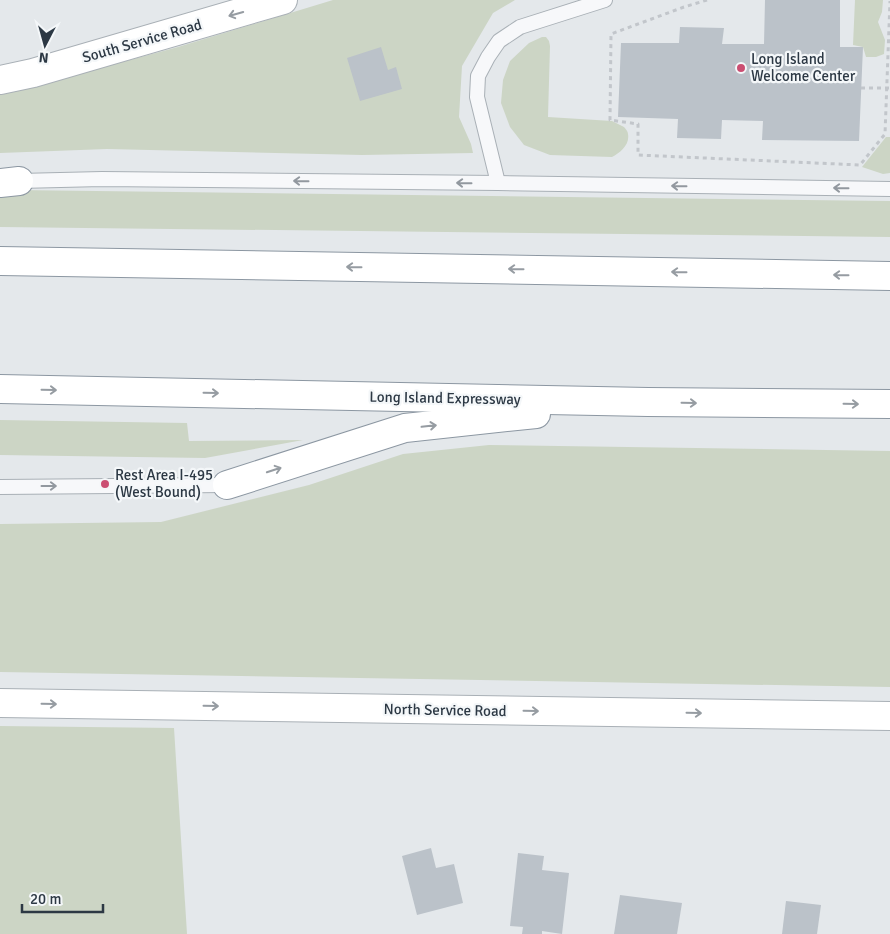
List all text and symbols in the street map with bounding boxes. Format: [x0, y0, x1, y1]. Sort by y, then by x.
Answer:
one-way arrow [228, 9, 244, 19]
street label: South Service Road [80, 15, 204, 67]
north arrow [20, 20, 70, 70]
text: N [38, 48, 49, 66]
place label: Long Island Welcome Center [751, 50, 856, 85]
marker: Long Island Welcome Center [735, 62, 747, 74]
one-way arrow [294, 176, 310, 186]
one-way arrow [456, 178, 472, 187]
one-way arrow [671, 181, 687, 190]
one-way arrow [834, 183, 850, 193]
one-way arrow [346, 262, 362, 271]
one-way arrow [509, 264, 525, 274]
one-way arrow [671, 267, 688, 277]
one-way arrow [834, 270, 850, 280]
one-way arrow [40, 385, 56, 394]
one-way arrow [202, 388, 219, 398]
street label: Long Island Expressway [369, 388, 521, 408]
one-way arrow [680, 398, 696, 408]
one-way arrow [842, 399, 859, 409]
one-way arrow [421, 421, 437, 431]
one-way arrow [265, 465, 281, 475]
place label: Rest Area I-495 (West Bound) [115, 466, 213, 501]
marker: Rest Area I-495 (West Bound) [99, 478, 111, 490]
one-way arrow [40, 481, 56, 491]
one-way arrow [40, 699, 56, 709]
street label: North Service Road [383, 700, 507, 720]
one-way arrow [203, 702, 219, 711]
one-way arrow [522, 706, 539, 716]
one-way arrow [685, 708, 701, 718]
scale bar [22, 882, 104, 914]
text: 20 m [30, 890, 61, 908]

